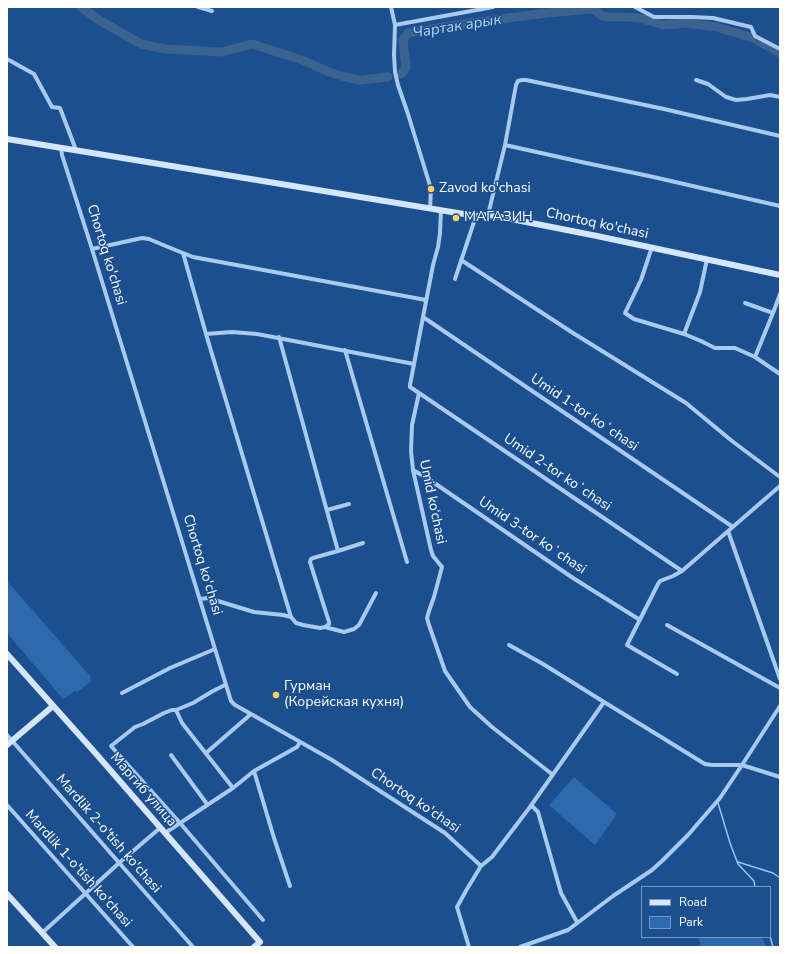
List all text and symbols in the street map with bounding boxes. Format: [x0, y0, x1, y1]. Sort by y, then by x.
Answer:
water label: Чартак арык [411, 11, 503, 43]
place label: Zavod ko'chasi [439, 181, 531, 197]
marker: Zavod ko'chasi [426, 184, 436, 194]
street label: Chortoq ko'chasi [83, 203, 129, 307]
street label: Chortoq ko'chasi [544, 205, 650, 243]
place label: МАГАЗИН [464, 210, 533, 226]
marker: МАГАЗИН [451, 213, 461, 223]
street label: Umid 1-tor koʻchasi [527, 371, 641, 455]
street label: Umid 2-tor koʻchasi [500, 431, 614, 515]
street label: Umid ko‘chasi [415, 458, 449, 546]
street label: Umid 3-tor koʻchasi [475, 494, 589, 578]
street label: Chortoq ko'chasi [179, 513, 225, 617]
place label: Гурман (Корейская кухня) [284, 679, 404, 712]
marker: Гурман (Корейская кухня) [271, 690, 281, 700]
street label: Маргиб улица [106, 750, 180, 830]
street label: Chortoq ko'chasi [367, 765, 463, 837]
street label: Mardlik 2-o'tish ko'chasi [52, 771, 164, 897]
street label: Mardlik 1-o'tish ko'chasi [21, 807, 135, 931]
legend [641, 886, 771, 938]
text: Road [679, 894, 707, 910]
text: Park [679, 914, 703, 930]

